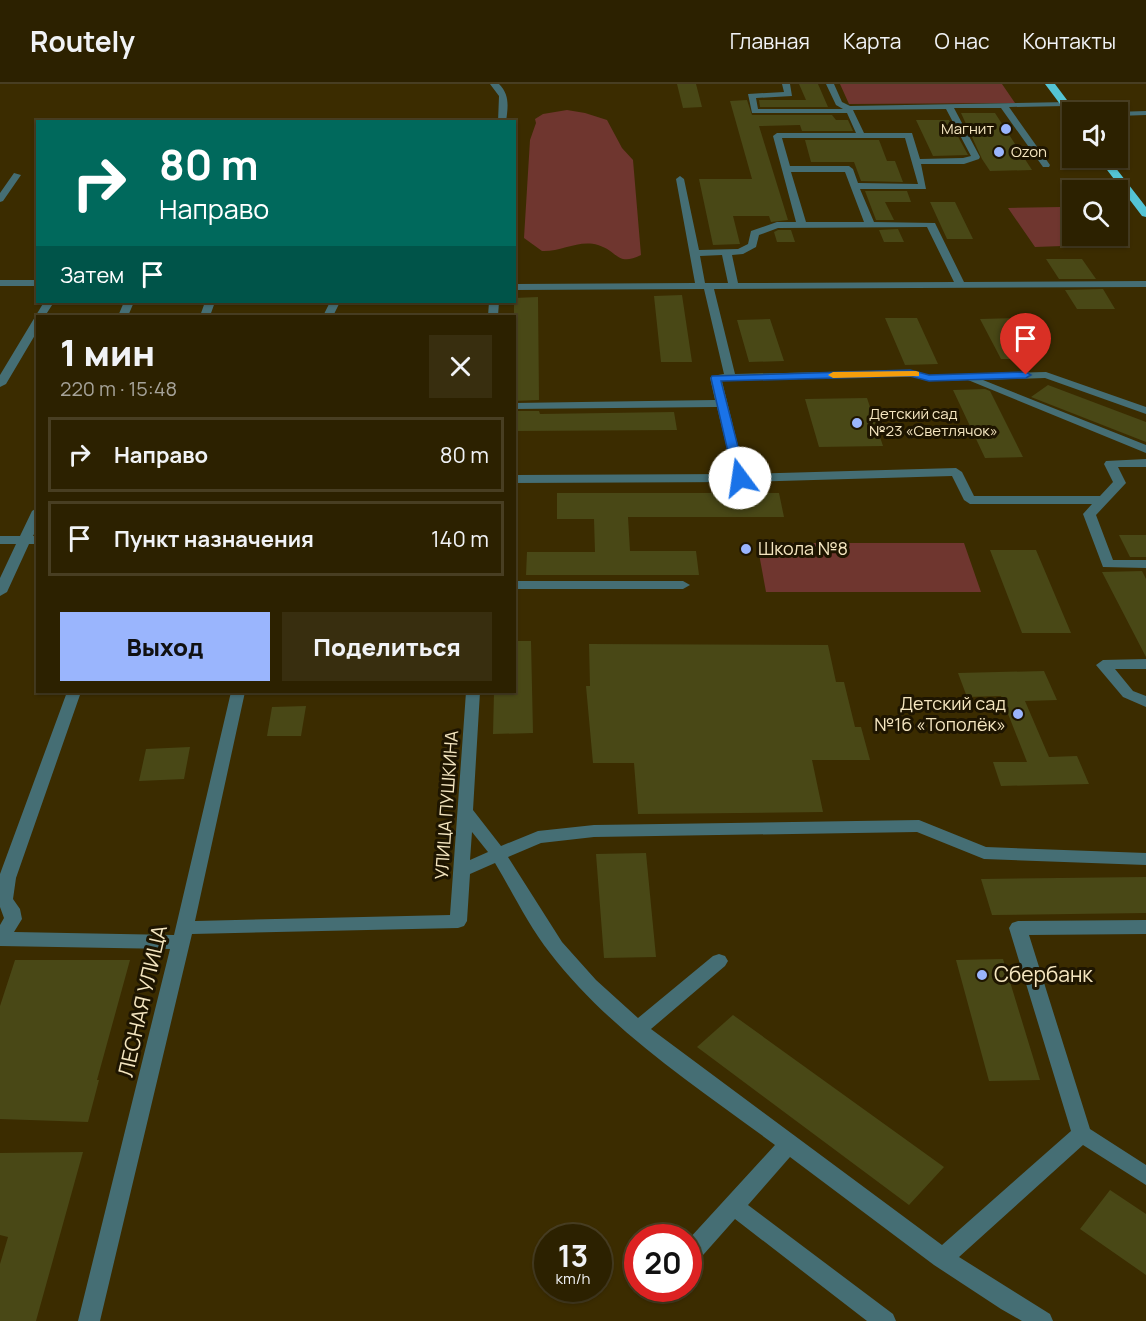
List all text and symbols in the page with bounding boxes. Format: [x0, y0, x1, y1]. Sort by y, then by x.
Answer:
text: Routely [30, 22, 135, 60]
text: Главная [730, 27, 810, 55]
text: Карта [843, 27, 901, 55]
text: О нас [934, 27, 990, 55]
text: Контакты [1023, 27, 1116, 55]
map controls [1062, 102, 1128, 246]
button: sound [1062, 102, 1128, 168]
place label: Магнит [941, 118, 994, 139]
marker: Магнит [999, 122, 1013, 136]
text: 80 m [159, 135, 259, 193]
place label: Ozon [1011, 141, 1047, 162]
icon: right [60, 144, 138, 222]
marker: Ozon [992, 145, 1006, 159]
button: search [1062, 180, 1128, 246]
text: Направо [159, 190, 269, 227]
icon: arrive [136, 258, 169, 291]
text: Затем [60, 260, 124, 290]
pin [1000, 313, 1051, 375]
icon: arrive [1009, 322, 1042, 355]
text: 1 мин [60, 328, 155, 377]
button: close [429, 335, 492, 398]
text: 220 m · 15:48 [60, 375, 177, 402]
place label: Детский сад №23 «Светлячок» [869, 403, 998, 441]
marker: Детский сад №23 «Светлячок» [850, 416, 864, 430]
icon: right [63, 438, 96, 471]
text: Направо [114, 440, 208, 470]
text: 80 m [440, 440, 489, 470]
position arrow [708, 446, 772, 510]
icon: arrive [63, 522, 96, 555]
text: Пункт назначения [114, 524, 314, 554]
text: 140 m [431, 524, 489, 554]
place label: Школа №8 [758, 536, 848, 560]
marker: Школа №8 [739, 542, 753, 556]
button: Выход [60, 612, 270, 681]
button: Поделиться [282, 612, 492, 681]
place label: Детский сад №16 «Тополёк» [874, 691, 1006, 736]
marker: Детский сад №16 «Тополёк» [1011, 707, 1025, 721]
street label: УЛИЦА ПУШКИНА [429, 729, 463, 880]
street label: ЛЕСНАЯ УЛИЦА [111, 922, 173, 1080]
place label: Сбербанк [994, 960, 1093, 988]
marker: Сбербанк [975, 968, 989, 982]
speed limit sign: 20 [624, 1224, 702, 1302]
text: 13 [558, 1235, 588, 1276]
text: km/h [556, 1268, 590, 1289]

